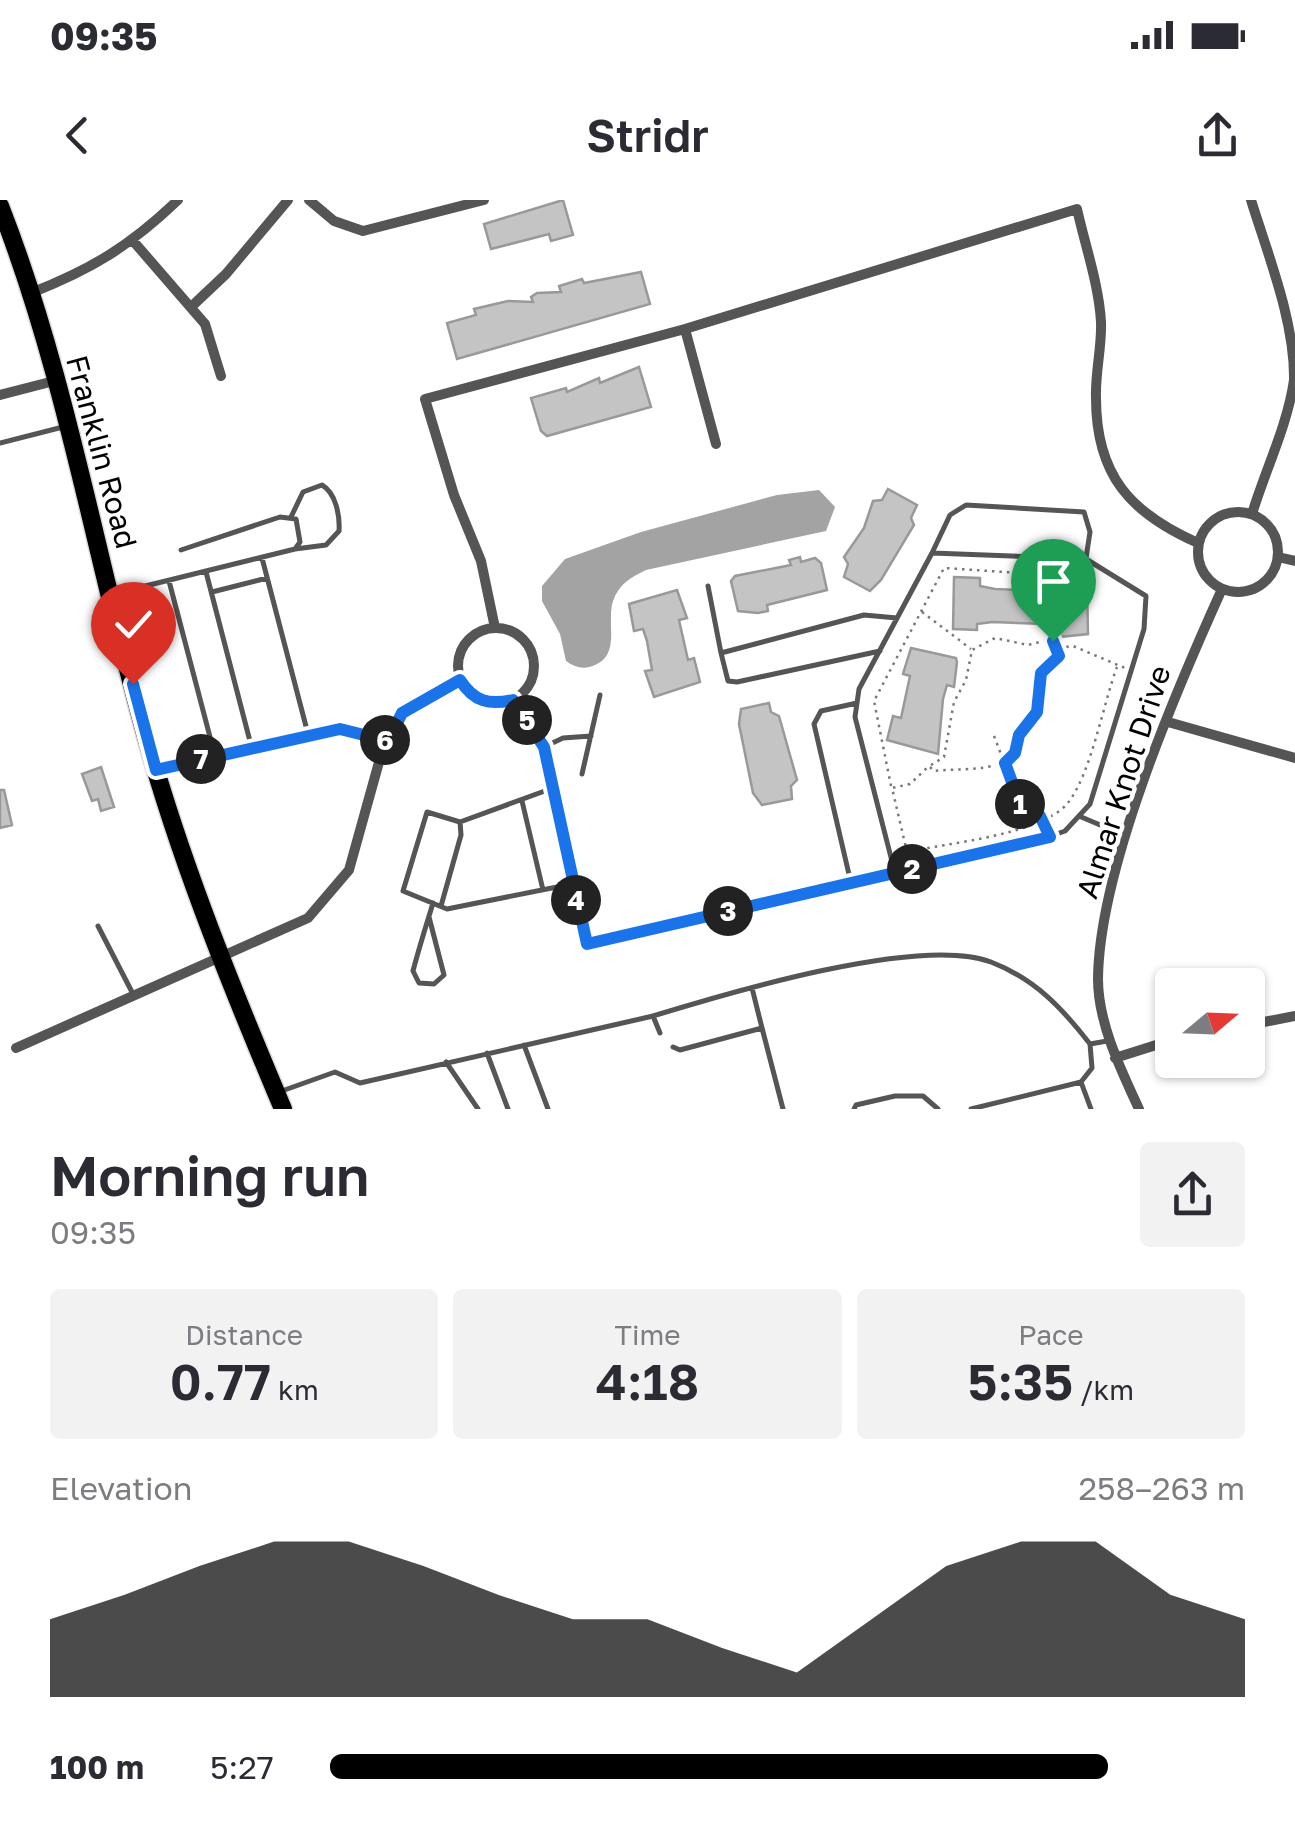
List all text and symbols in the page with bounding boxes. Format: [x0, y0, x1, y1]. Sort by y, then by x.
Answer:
text: 09:35 [50, 13, 157, 58]
icon: back [50, 108, 105, 163]
text: Stridr [586, 108, 709, 162]
icon: share [1190, 108, 1245, 163]
street label: Franklin Road [59, 351, 145, 552]
pin [1011, 539, 1096, 642]
icon: arrive [1026, 554, 1081, 609]
pin [91, 582, 176, 685]
icon: check [106, 597, 161, 652]
street label: Almar Knot Drive [1068, 661, 1178, 903]
pin: 5 [502, 695, 552, 745]
text: 5 [518, 703, 536, 736]
pin: 6 [360, 715, 410, 765]
text: 6 [376, 723, 394, 756]
pin: 7 [176, 734, 226, 784]
text: 7 [193, 742, 209, 775]
pin: 1 [995, 779, 1045, 829]
text: 1 [1013, 787, 1027, 820]
pin: 2 [887, 844, 937, 894]
text: 2 [903, 852, 921, 885]
pin: 4 [551, 875, 601, 925]
text: 4 [567, 883, 585, 916]
pin: 3 [703, 886, 753, 936]
text: 3 [719, 894, 737, 927]
north arrow [1155, 968, 1265, 1078]
map controls [1155, 968, 1265, 1078]
text: Morning run [50, 1142, 369, 1208]
button: share [1140, 1142, 1245, 1247]
text: 09:35 [50, 1213, 136, 1251]
text: Distance [185, 1318, 303, 1351]
text: Time [615, 1318, 680, 1351]
text: Pace [1018, 1318, 1084, 1351]
text: 0.77 [170, 1351, 271, 1411]
text: 4:18 [596, 1351, 699, 1411]
text: 5:35 [968, 1351, 1073, 1411]
text: km [271, 1373, 319, 1406]
text: /km [1073, 1373, 1134, 1406]
text: Elevation [50, 1469, 192, 1507]
text: 258–263 m [1078, 1469, 1245, 1507]
text: 100 m [50, 1748, 144, 1786]
text: 5:27 [210, 1748, 274, 1786]

